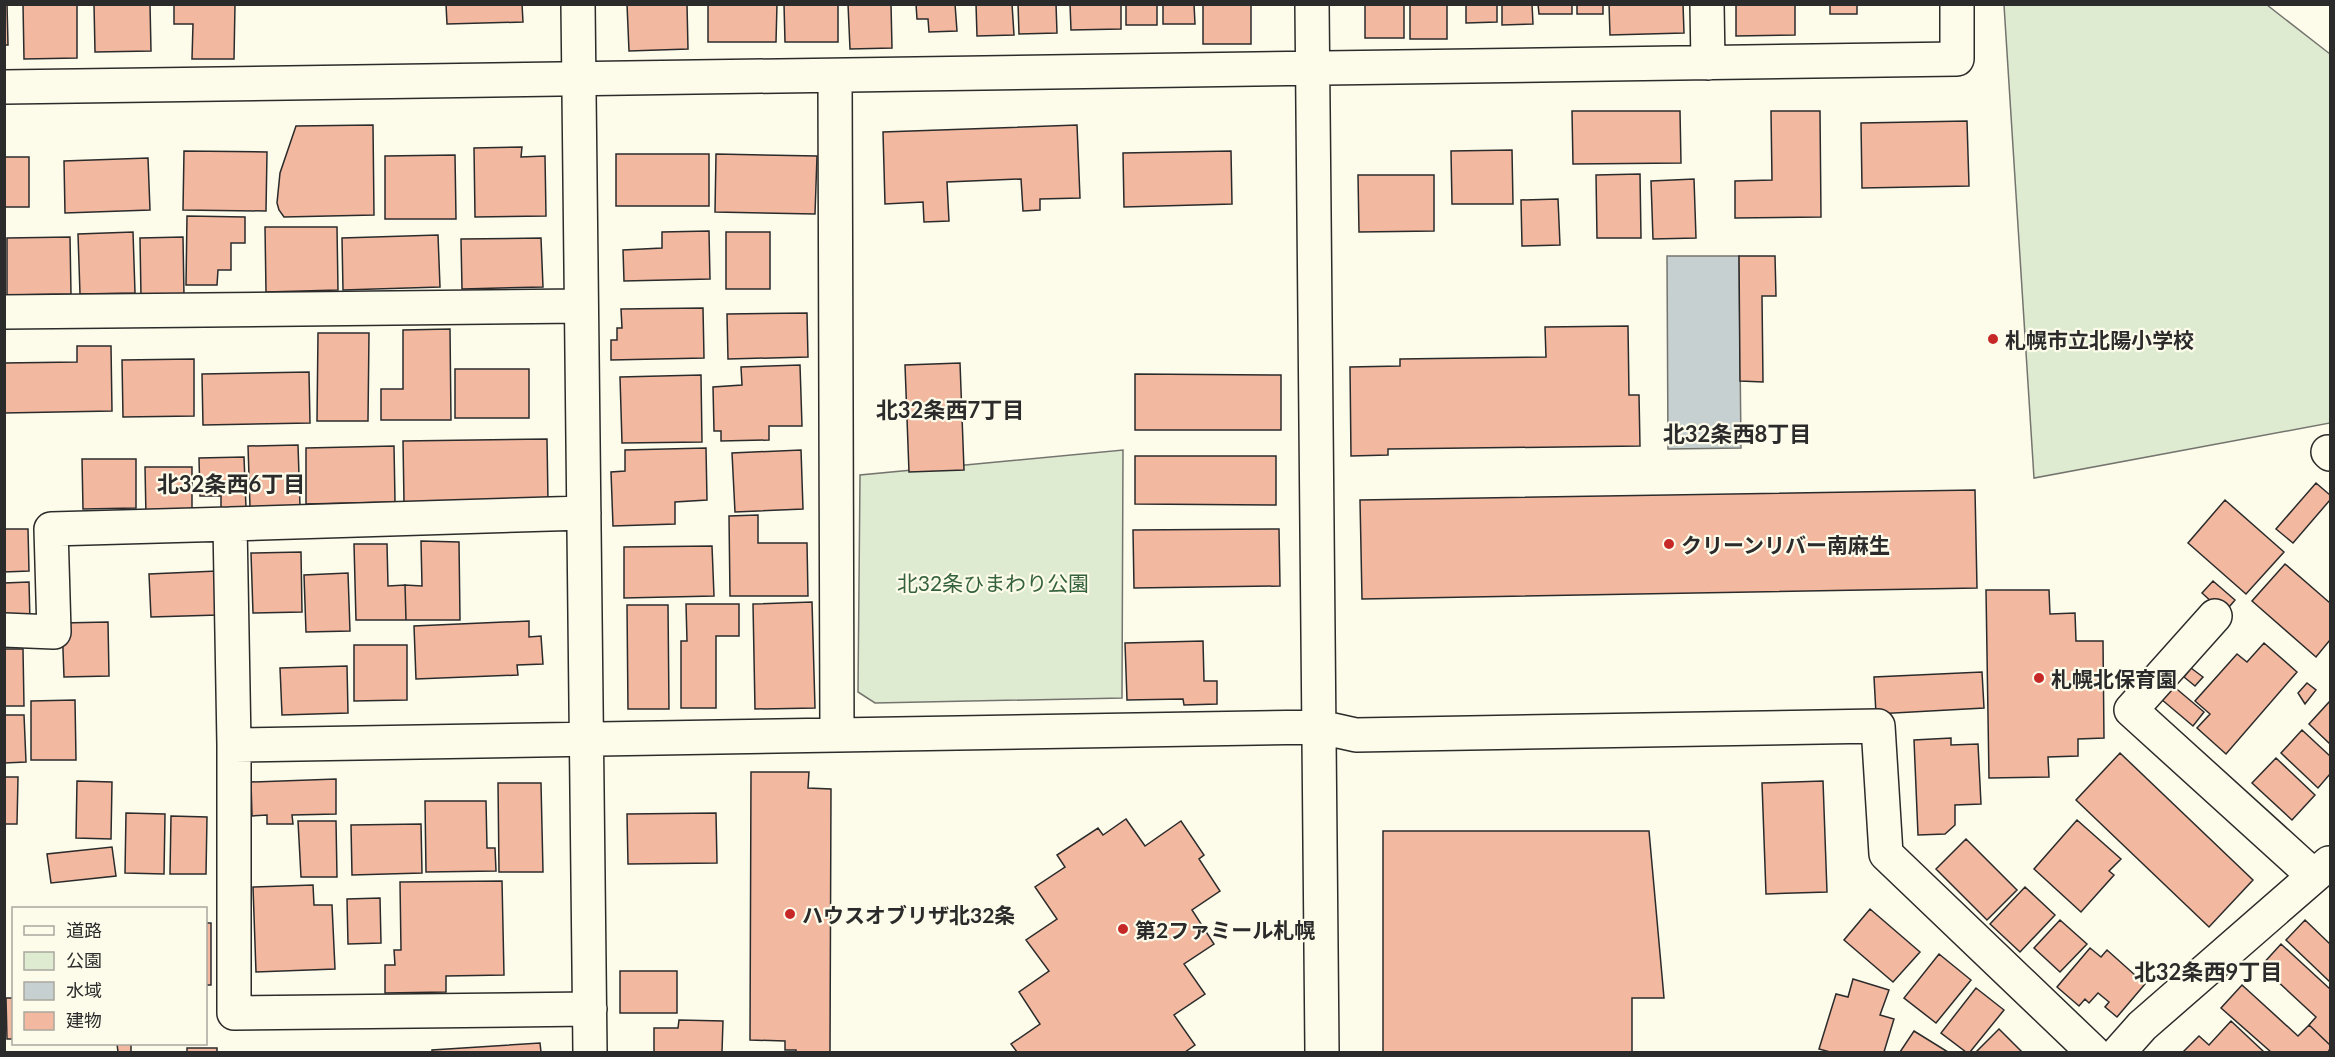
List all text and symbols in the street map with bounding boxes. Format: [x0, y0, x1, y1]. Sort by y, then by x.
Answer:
place label: 札幌市立北陽小学校 [2005, 327, 2194, 352]
marker: 札幌市立北陽小学校 [1986, 332, 2000, 346]
district label: 北32条西7丁目 [876, 396, 1024, 423]
district label: 北32条西8丁目 [1663, 420, 1811, 447]
district label: 北32条西6丁目 [157, 470, 305, 497]
place label: クリーンリバー南麻生 [1681, 532, 1890, 557]
marker: クリーンリバー南麻生 [1662, 537, 1676, 551]
park label: 北32条ひまわり公園 [897, 570, 1089, 595]
place label: 札幌北保育園 [2051, 666, 2177, 691]
marker: 札幌北保育園 [2032, 671, 2046, 685]
place label: ハウスオブリザ北32条 [802, 902, 1015, 927]
legend [12, 907, 207, 1045]
marker: ハウスオブリザ北32条 [783, 907, 797, 921]
place label: 第2ファミール札幌 [1135, 917, 1315, 942]
text: 道路 [66, 919, 102, 941]
marker: 第2ファミール札幌 [1116, 922, 1130, 936]
text: 公園 [66, 949, 102, 971]
district label: 北32条西9丁目 [2134, 958, 2282, 985]
text: 水域 [66, 979, 102, 1001]
text: 建物 [66, 1009, 102, 1031]

